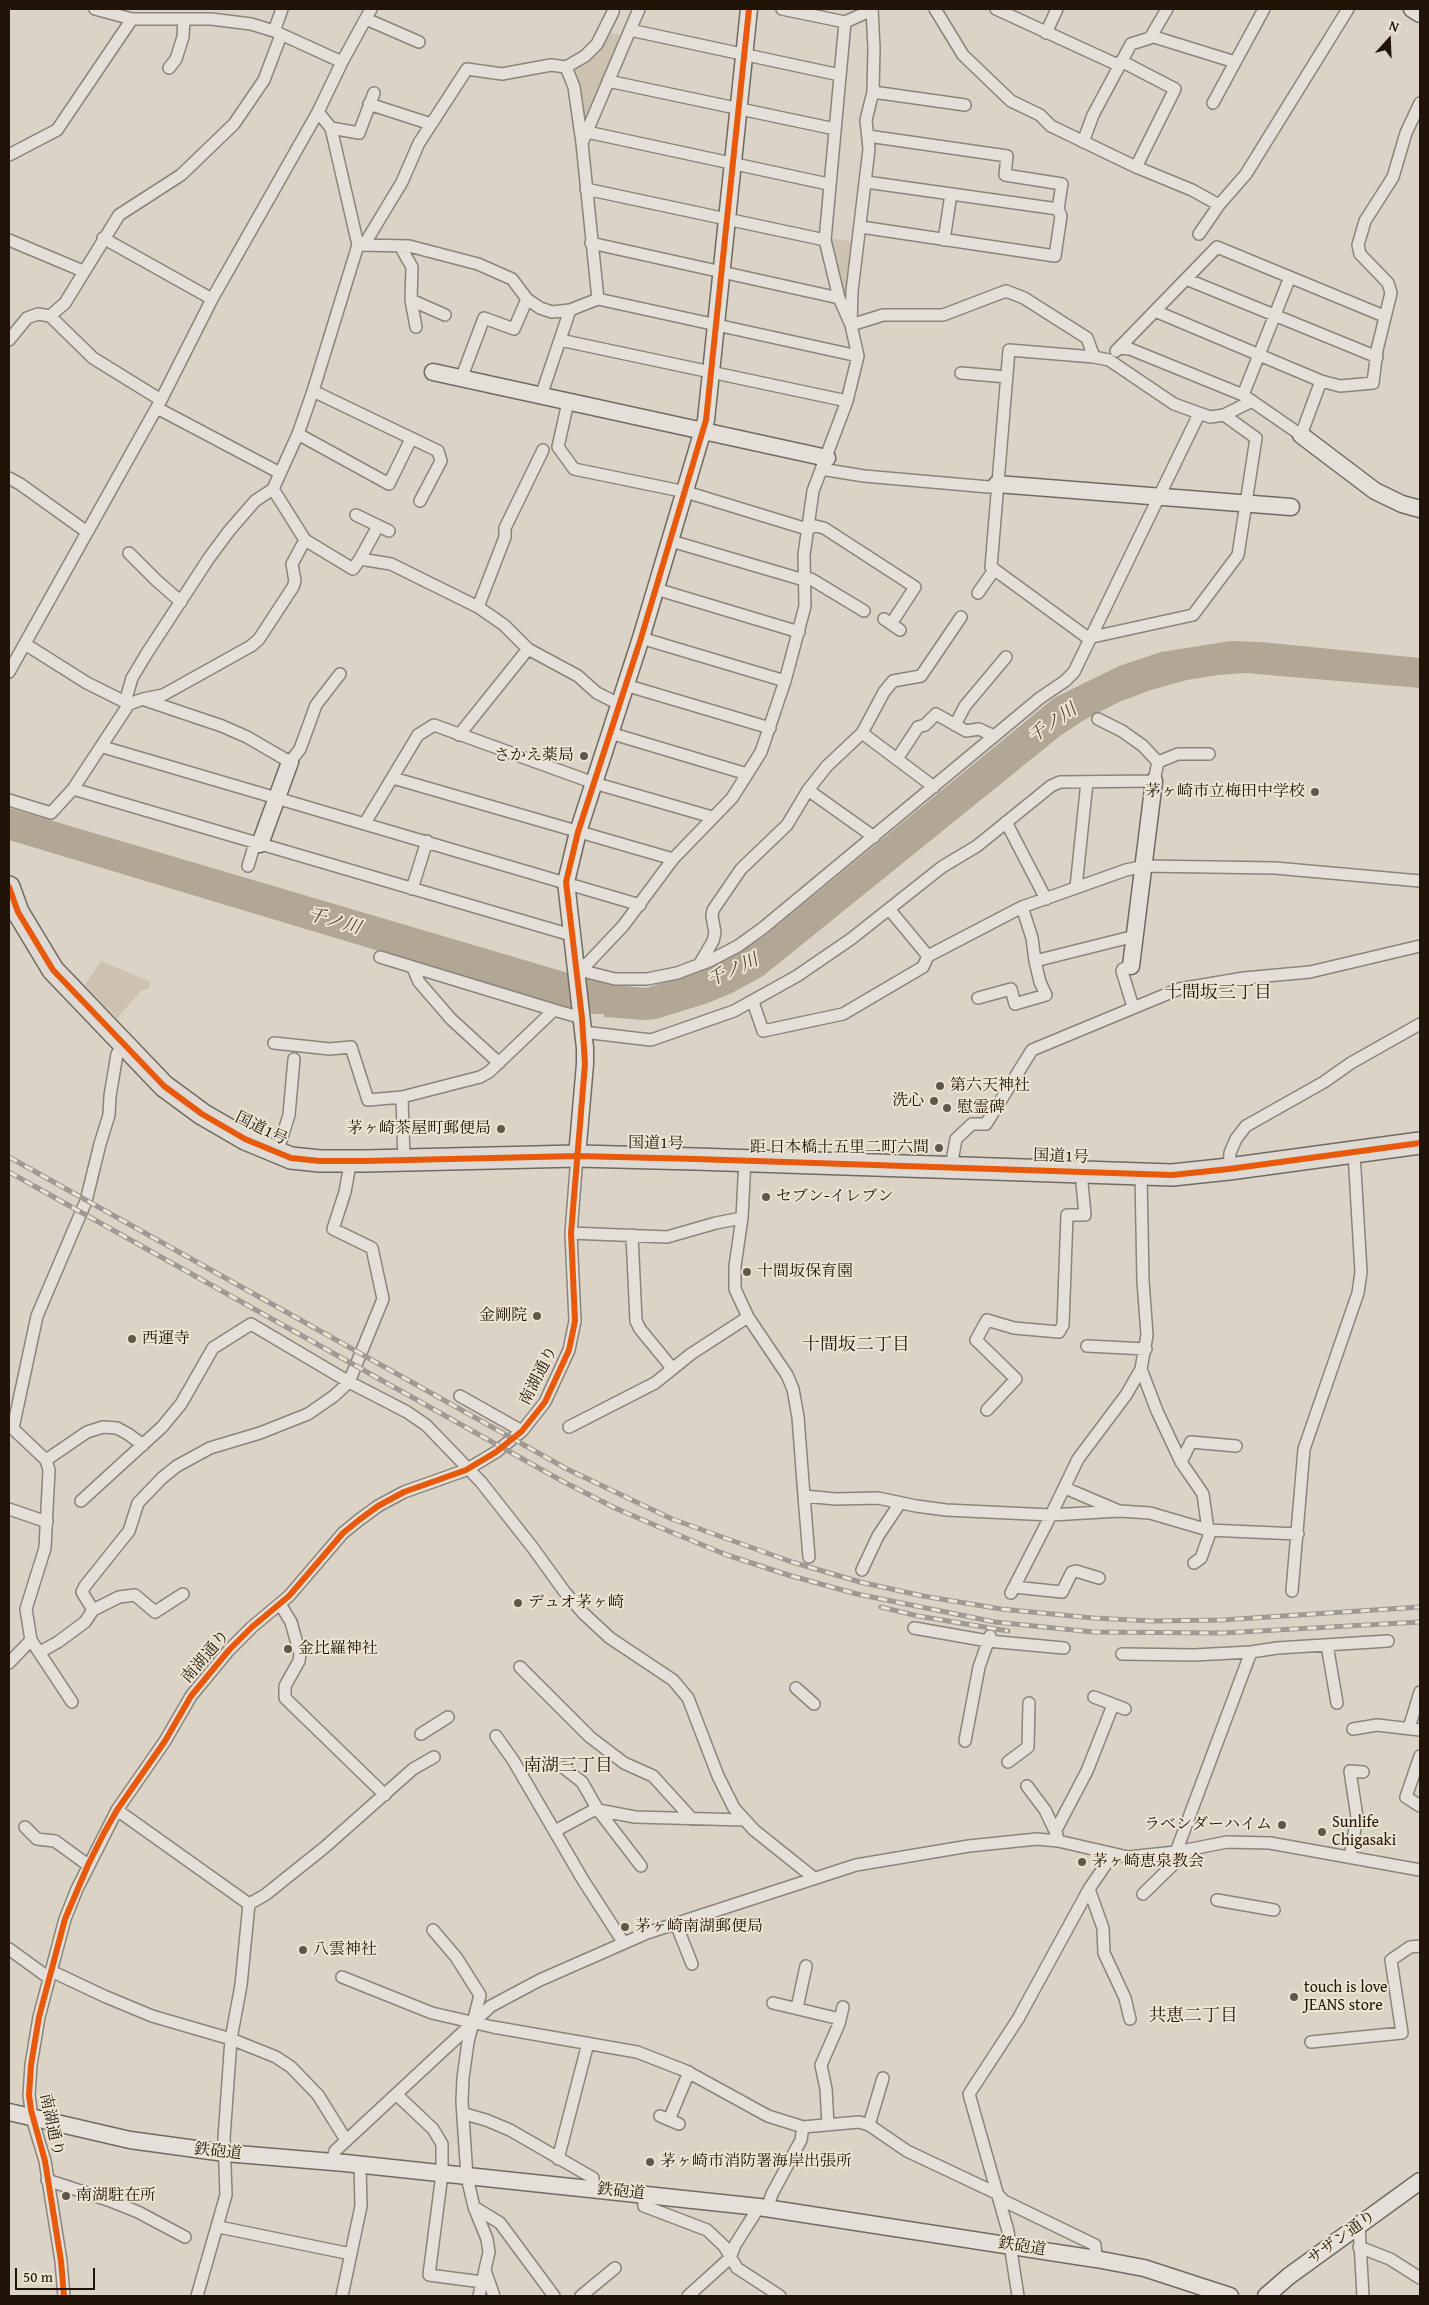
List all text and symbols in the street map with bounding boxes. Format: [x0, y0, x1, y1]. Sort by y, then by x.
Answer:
north arrow [1364, 15, 1414, 65]
text: N [1386, 15, 1402, 37]
water label: 千ノ川 [1025, 700, 1081, 748]
place label: さかえ薬局 [494, 746, 574, 766]
marker: さかえ薬局 [578, 750, 590, 762]
place label: 茅ヶ崎市立梅田中学校 [1145, 782, 1305, 802]
marker: 茅ヶ崎市立梅田中学校 [1309, 786, 1321, 798]
water label: 千ノ川 [305, 904, 363, 940]
water label: 千ノ川 [704, 950, 762, 992]
district label: 十間坂三丁目 [1164, 982, 1272, 1004]
place label: 第六天神社 [950, 1076, 1030, 1096]
marker: 第六天神社 [934, 1080, 946, 1092]
place label: 洗心 [892, 1091, 924, 1111]
marker: 洗心 [928, 1095, 940, 1107]
place label: 慰霊碑 [957, 1098, 1005, 1118]
marker: 慰霊碑 [941, 1102, 953, 1114]
street label: 国道1号 [232, 1108, 290, 1150]
place label: 茅ヶ崎茶屋町郵便局 [347, 1119, 491, 1139]
marker: 茅ヶ崎茶屋町郵便局 [495, 1123, 507, 1135]
street label: 国道1号 [628, 1134, 684, 1154]
place label: 距 日本橋十五里二町六間 [749, 1138, 929, 1158]
marker: 距 日本橋十五里二町六間 [933, 1142, 945, 1154]
street label: 国道1号 [1033, 1146, 1089, 1168]
place label: セブン-イレブン [776, 1187, 893, 1207]
marker: セブン-イレブン [760, 1191, 772, 1203]
place label: 十間坂保育園 [757, 1262, 853, 1282]
marker: 十間坂保育園 [741, 1266, 753, 1278]
place label: 金剛院 [479, 1306, 527, 1326]
marker: 金剛院 [531, 1310, 543, 1322]
place label: 西運寺 [142, 1329, 190, 1349]
marker: 西運寺 [126, 1333, 138, 1345]
district label: 十間坂二丁目 [802, 1334, 910, 1356]
street label: 南湖通り [516, 1343, 562, 1409]
place label: デュオ茅ヶ崎 [528, 1593, 624, 1613]
marker: デュオ茅ヶ崎 [512, 1597, 524, 1609]
street label: 南湖通り [178, 1627, 234, 1687]
place label: 金比羅神社 [298, 1639, 378, 1659]
marker: 金比羅神社 [282, 1643, 294, 1655]
district label: 南湖三丁目 [523, 1755, 613, 1777]
place label: Sunlife Chigasaki [1332, 1813, 1396, 1851]
place label: ラベンダーハイム [1144, 1815, 1272, 1835]
marker: ラベンダーハイム [1276, 1819, 1288, 1831]
marker: Sunlife Chigasaki [1316, 1826, 1328, 1838]
place label: 茅ヶ崎恵泉教会 [1092, 1852, 1204, 1872]
marker: 茅ヶ崎恵泉教会 [1076, 1856, 1088, 1868]
place label: 茅ヶ崎南湖郵便局 [635, 1917, 763, 1937]
marker: 茅ヶ崎南湖郵便局 [619, 1921, 631, 1933]
place label: 八雲神社 [313, 1940, 377, 1960]
marker: 八雲神社 [297, 1944, 309, 1956]
place label: touch is love JEANS store [1304, 1978, 1388, 2016]
marker: touch is love JEANS store [1288, 1991, 1300, 2003]
district label: 共恵二丁目 [1148, 2005, 1238, 2027]
street label: 南湖通り [35, 2092, 67, 2158]
street label: 鉄砲道 [193, 2140, 243, 2164]
place label: 茅ヶ崎市消防署海岸出張所 [660, 2152, 852, 2172]
marker: 茅ヶ崎市消防署海岸出張所 [644, 2156, 656, 2168]
street label: 鉄砲道 [596, 2180, 646, 2204]
place label: 南湖駐在所 [76, 2186, 156, 2206]
marker: 南湖駐在所 [60, 2190, 72, 2202]
street label: サザン通り [1304, 2207, 1380, 2269]
street label: 鉄砲道 [997, 2234, 1047, 2260]
scale bar [18, 2258, 98, 2290]
text: 50 m [23, 2266, 53, 2287]

